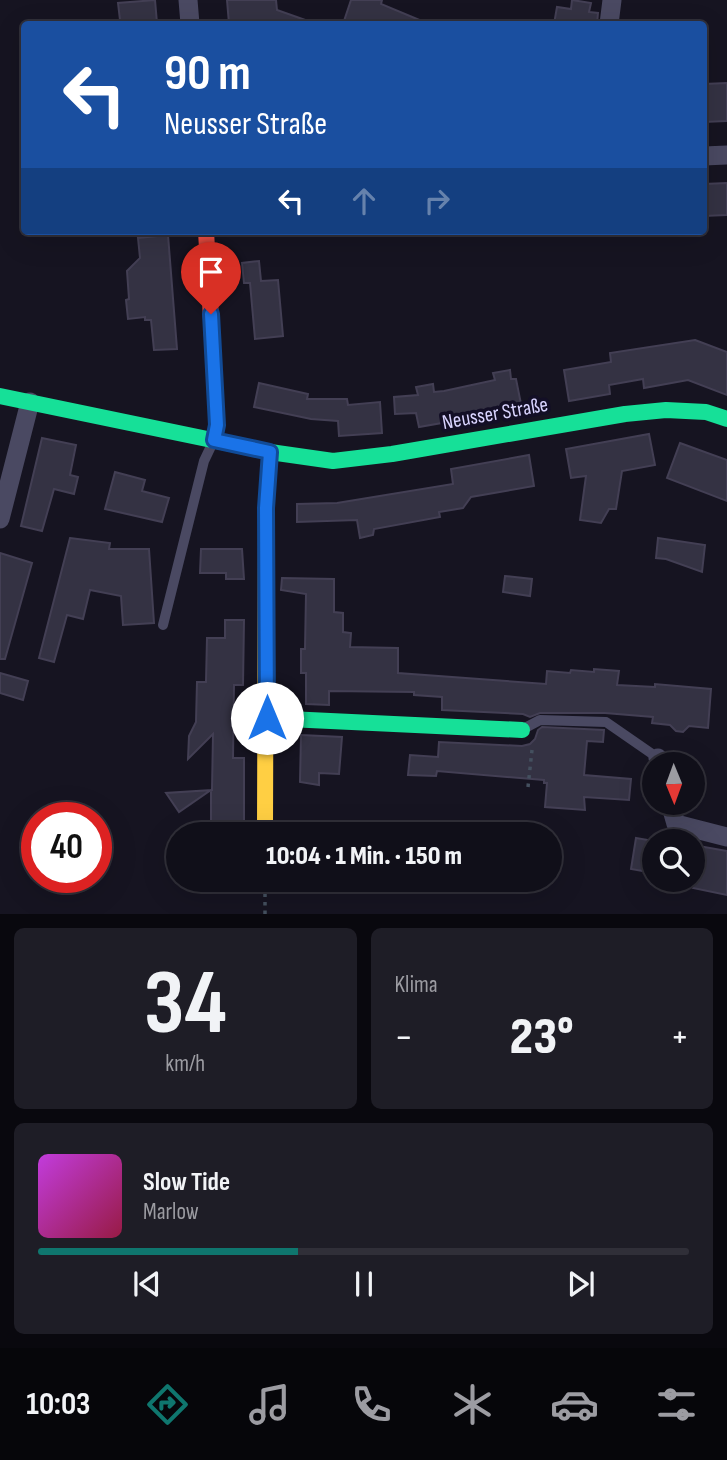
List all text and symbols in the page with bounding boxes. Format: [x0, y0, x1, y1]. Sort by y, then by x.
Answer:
text: 90 m [164, 45, 251, 104]
icon: left [49, 49, 140, 140]
text: Neusser Straße [164, 105, 327, 144]
icon: left [272, 182, 310, 220]
icon: ahead [345, 182, 383, 220]
icon: right [418, 182, 456, 220]
pin [181, 242, 241, 314]
icon: arrive [192, 253, 230, 291]
street label: Neusser Straße [440, 392, 550, 435]
position arrow [230, 681, 304, 755]
north arrow [642, 752, 705, 816]
map controls [642, 752, 705, 892]
speed limit sign: 40 [21, 802, 112, 893]
button: search [642, 829, 705, 892]
text: 10:04 · 1 Min. · 150 m [266, 841, 462, 872]
text: 34 [144, 950, 227, 1059]
text: Klima [395, 971, 438, 999]
text: 23° [510, 1006, 574, 1069]
text: − [395, 1015, 413, 1060]
text: + [670, 1015, 689, 1060]
text: km/h [165, 1050, 205, 1078]
text: Slow Tide [143, 1167, 230, 1198]
text: Marlow [143, 1198, 199, 1226]
icon: previous [128, 1265, 166, 1303]
icon: pause [345, 1265, 383, 1303]
icon: next [562, 1265, 600, 1303]
icon: directions [143, 1380, 192, 1429]
icon: music [245, 1380, 294, 1429]
icon: phone [347, 1380, 396, 1429]
icon: climate [448, 1380, 497, 1429]
icon: car [550, 1380, 599, 1429]
icon: filters [652, 1380, 701, 1429]
text: 10:03 [26, 1385, 90, 1424]

